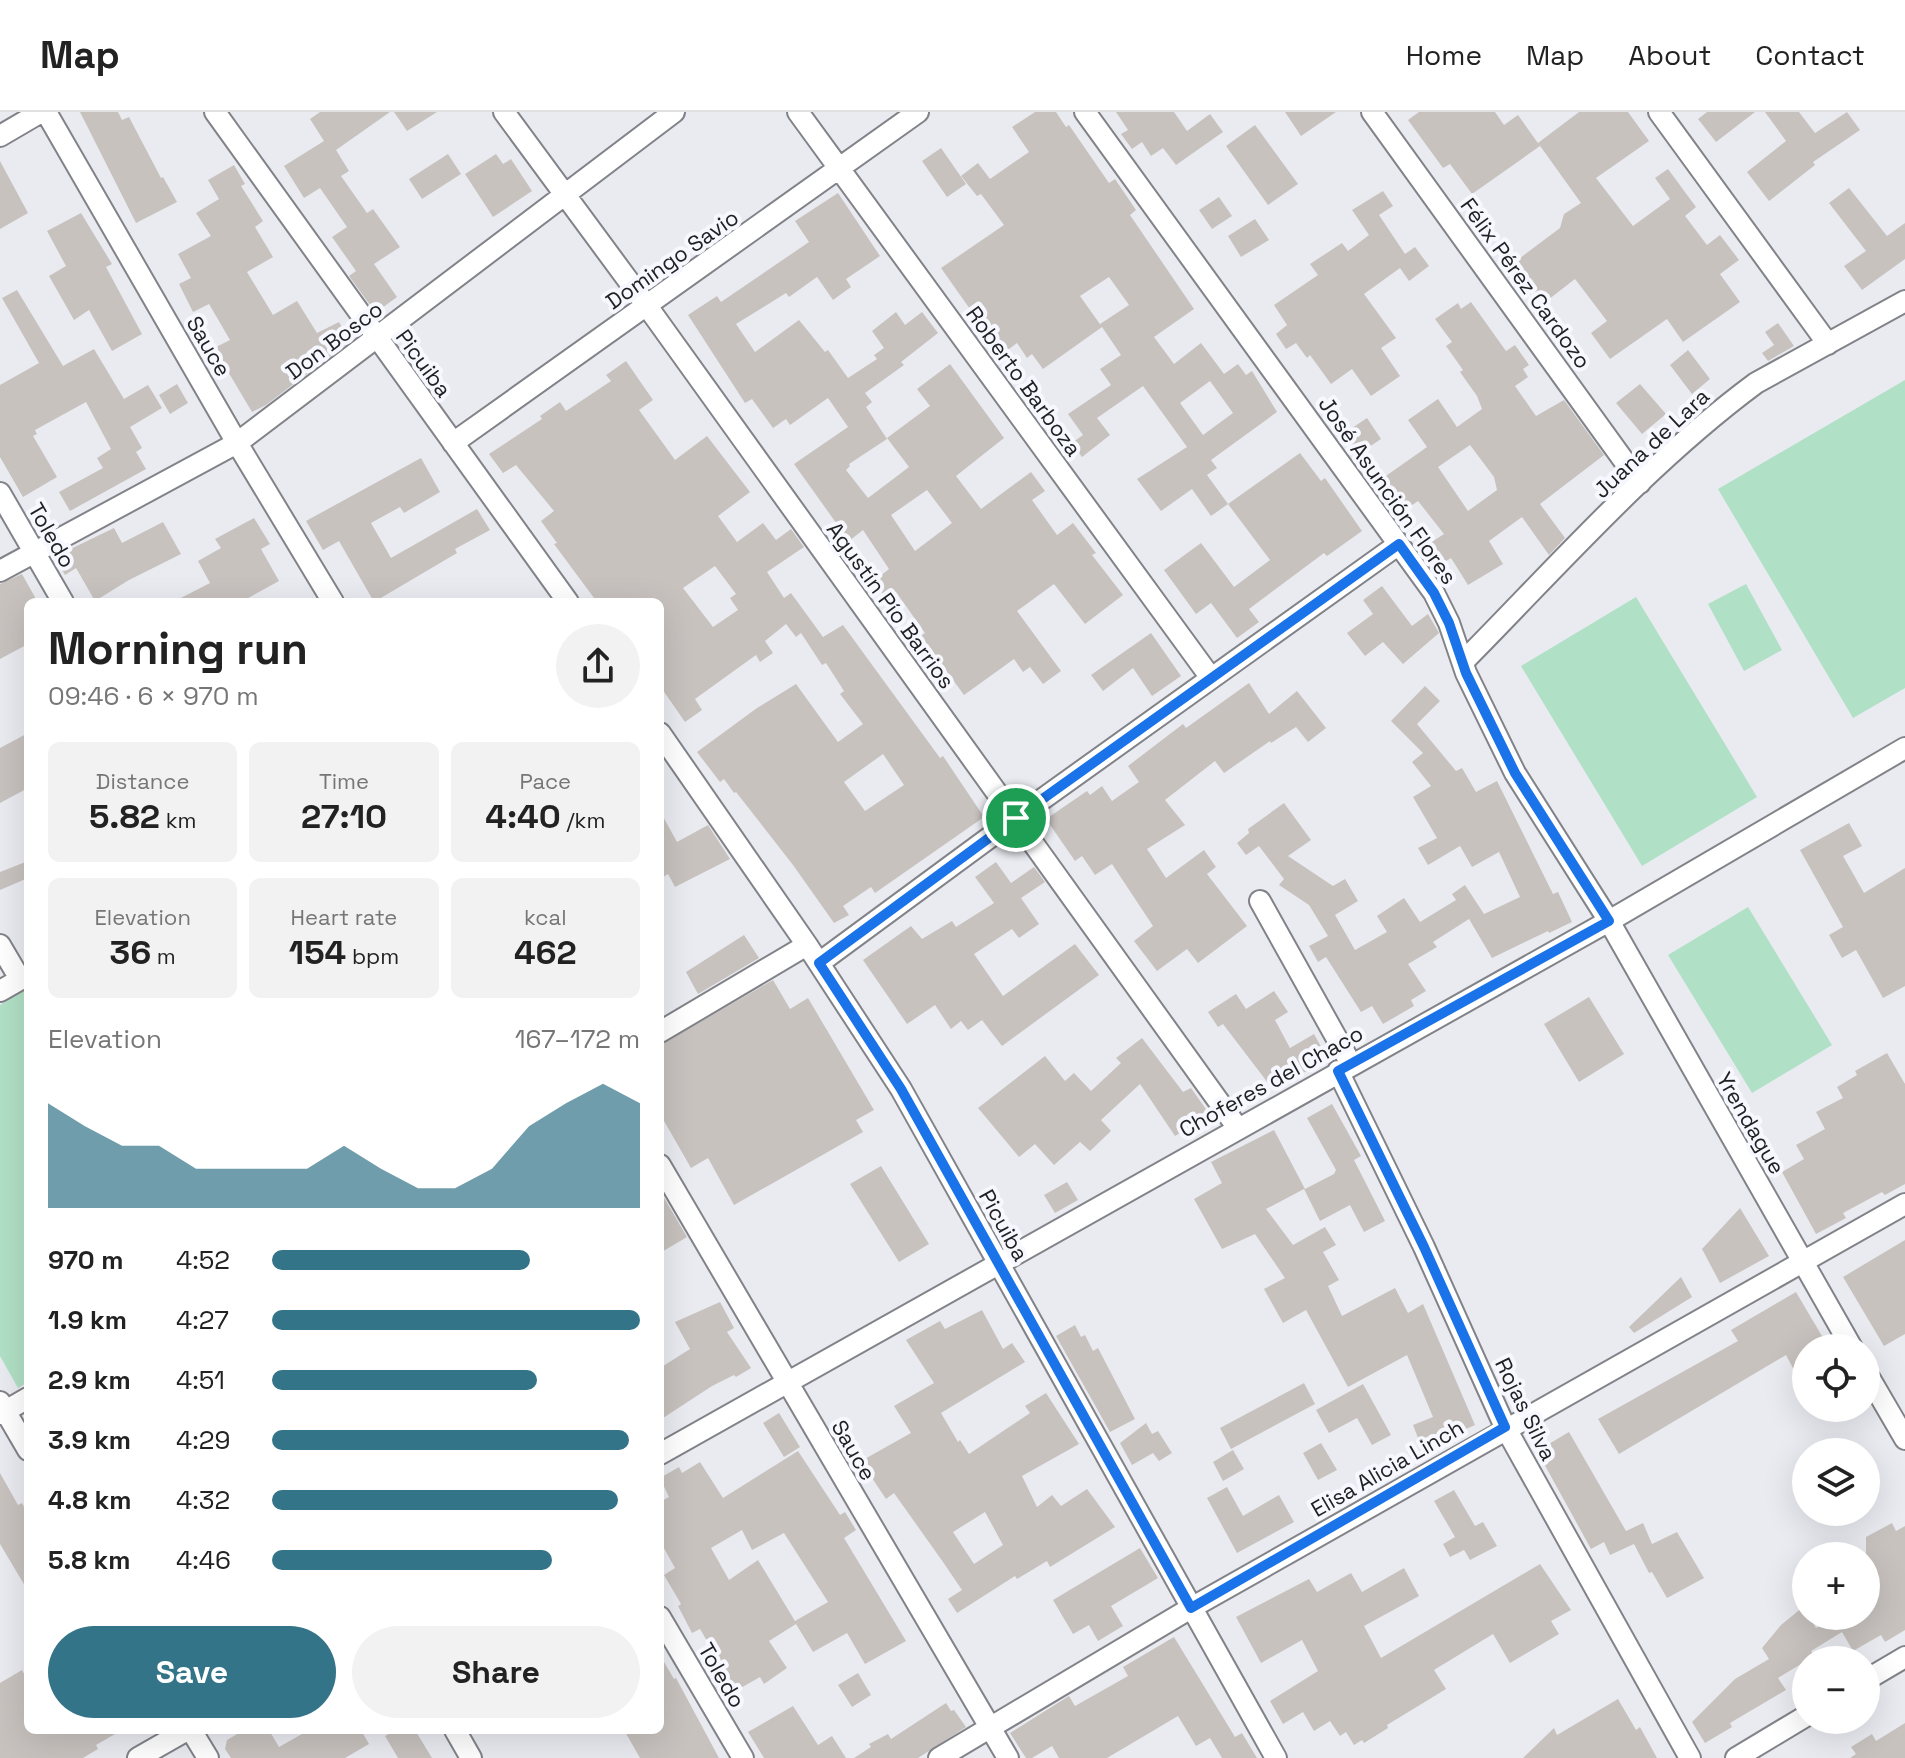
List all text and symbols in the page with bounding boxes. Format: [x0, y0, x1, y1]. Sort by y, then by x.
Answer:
text: Map [40, 31, 120, 79]
text: Home [1406, 37, 1482, 73]
text: Map [1526, 37, 1584, 73]
text: About [1628, 37, 1711, 73]
text: Contact [1755, 37, 1865, 73]
street label: Félix Pérez Cardozo [1455, 192, 1597, 374]
street label: Domingo Savio [600, 203, 744, 315]
street label: Don Bosco [280, 295, 388, 385]
street label: Roberto Barboza [960, 300, 1088, 462]
street label: Sauce [180, 311, 238, 381]
street label: Picuiba [390, 323, 458, 403]
street label: Juana de Lara [1587, 382, 1715, 504]
street label: José Asunción Flores [1313, 391, 1463, 589]
street label: Toledo [22, 497, 82, 573]
street label: Agustín Pío Barrios [821, 516, 961, 694]
text: Morning run [48, 621, 308, 677]
button: share [556, 624, 640, 708]
text: 09:46 · 6 × 970 m [48, 679, 259, 713]
text: Distance [96, 767, 190, 795]
text: Time [319, 767, 369, 795]
text: Pace [520, 767, 571, 795]
pin [982, 784, 1050, 852]
text: 5.82 [89, 795, 160, 838]
text: 27:10 [301, 795, 387, 838]
text: 4:40 [485, 795, 561, 838]
icon: arrive [994, 796, 1038, 840]
text: km [160, 806, 196, 834]
text: /km [561, 806, 605, 834]
text: Elevation [94, 903, 191, 931]
text: Heart rate [291, 903, 397, 931]
text: kcal [524, 903, 567, 931]
text: 36 [110, 931, 151, 974]
text: 154 [289, 931, 346, 974]
text: 462 [514, 931, 577, 974]
text: m [151, 942, 176, 970]
text: bpm [346, 942, 399, 970]
street label: Choferes del Chaco [1174, 1019, 1368, 1143]
text: Elevation [48, 1022, 162, 1056]
text: 167–172 m [515, 1022, 640, 1056]
street label: Yrendague [1711, 1067, 1791, 1179]
street label: Picuiba [973, 1184, 1035, 1266]
text: 970 m [48, 1243, 124, 1277]
text: 4:52 [176, 1243, 230, 1277]
text: 1.9 km [48, 1303, 127, 1337]
text: 4:27 [176, 1303, 229, 1337]
map controls [1792, 1334, 1880, 1734]
button: locate [1792, 1334, 1880, 1422]
street label: Rojas Silva [1489, 1353, 1563, 1465]
text: 2.9 km [48, 1363, 131, 1397]
text: 4:51 [176, 1363, 225, 1397]
street label: Elisa Alicia Linch [1306, 1413, 1468, 1523]
street label: Sauce [825, 1415, 883, 1485]
text: 3.9 km [48, 1423, 131, 1457]
text: 4:29 [176, 1423, 230, 1457]
button: layers [1792, 1438, 1880, 1526]
text: 4.8 km [48, 1483, 131, 1517]
text: 4:32 [176, 1483, 230, 1517]
button: + [1792, 1542, 1880, 1630]
text: 5.8 km [48, 1543, 130, 1577]
text: 4:46 [176, 1543, 231, 1577]
button: Save [48, 1626, 336, 1718]
button: Share [352, 1626, 640, 1718]
street label: Toledo [692, 1637, 752, 1713]
button: − [1792, 1646, 1880, 1734]

